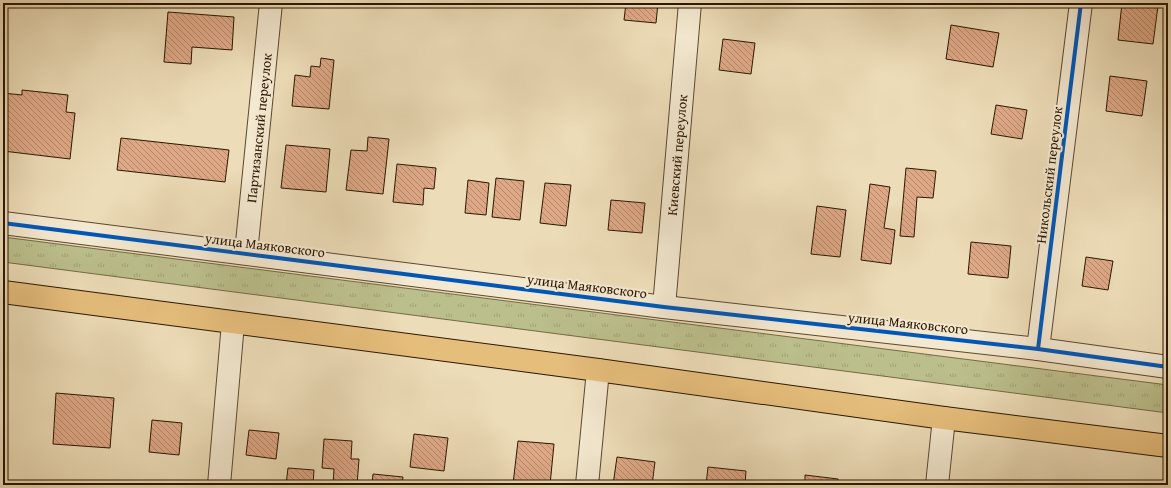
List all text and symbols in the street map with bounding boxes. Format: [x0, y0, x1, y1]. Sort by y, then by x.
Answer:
street label: Партизанский переулок [241, 52, 277, 204]
street label: Киевский переулок [662, 93, 692, 216]
street label: Никольский переулок [1031, 105, 1067, 244]
street label: улица Маяковского [203, 228, 326, 262]
street label: улица Маяковского [525, 269, 648, 303]
street label: улица Маяковского [846, 307, 969, 339]

